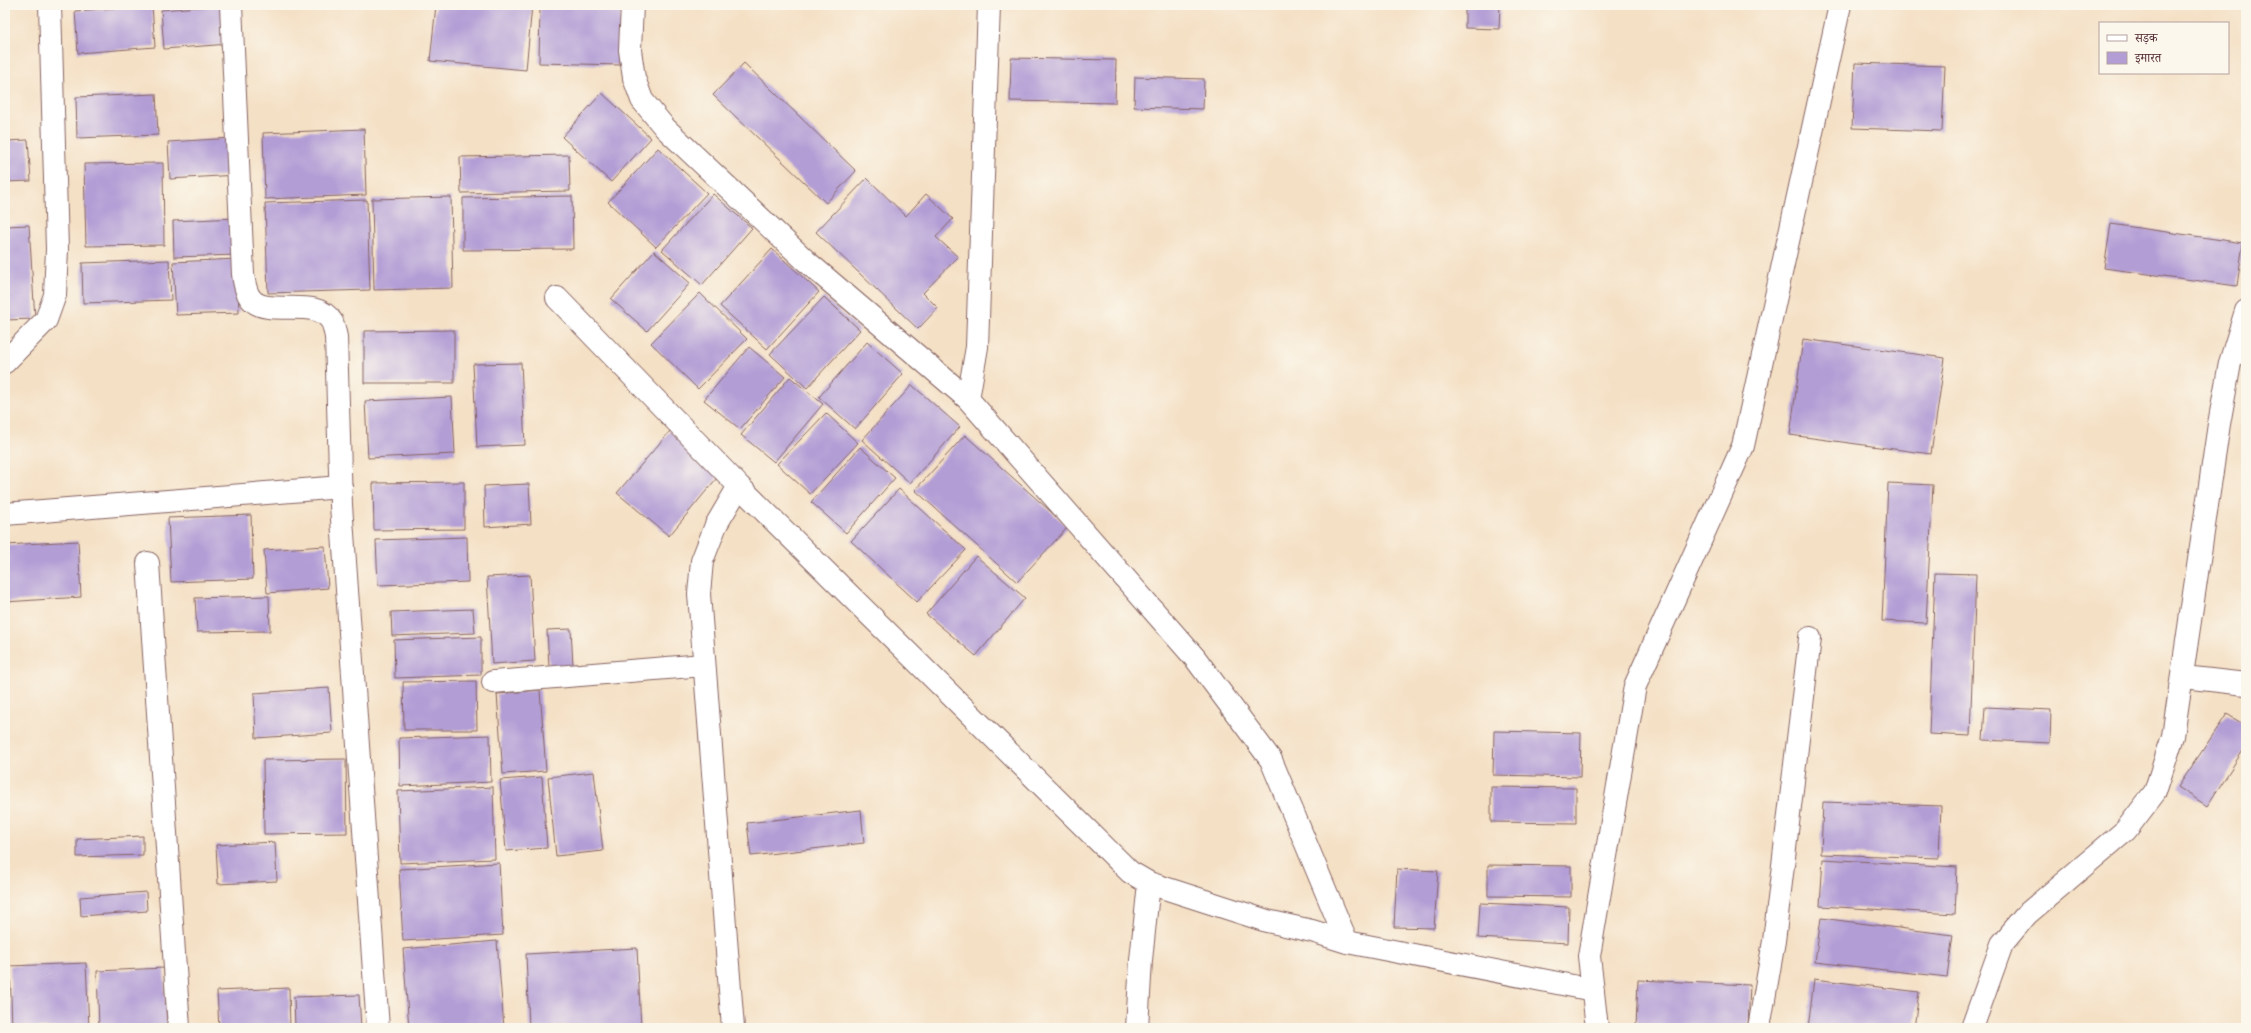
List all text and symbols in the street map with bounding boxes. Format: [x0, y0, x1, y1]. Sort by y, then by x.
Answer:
legend [2099, 22, 2229, 74]
text: सड़क [2134, 31, 2159, 46]
text: इमारत [2134, 51, 2162, 66]

